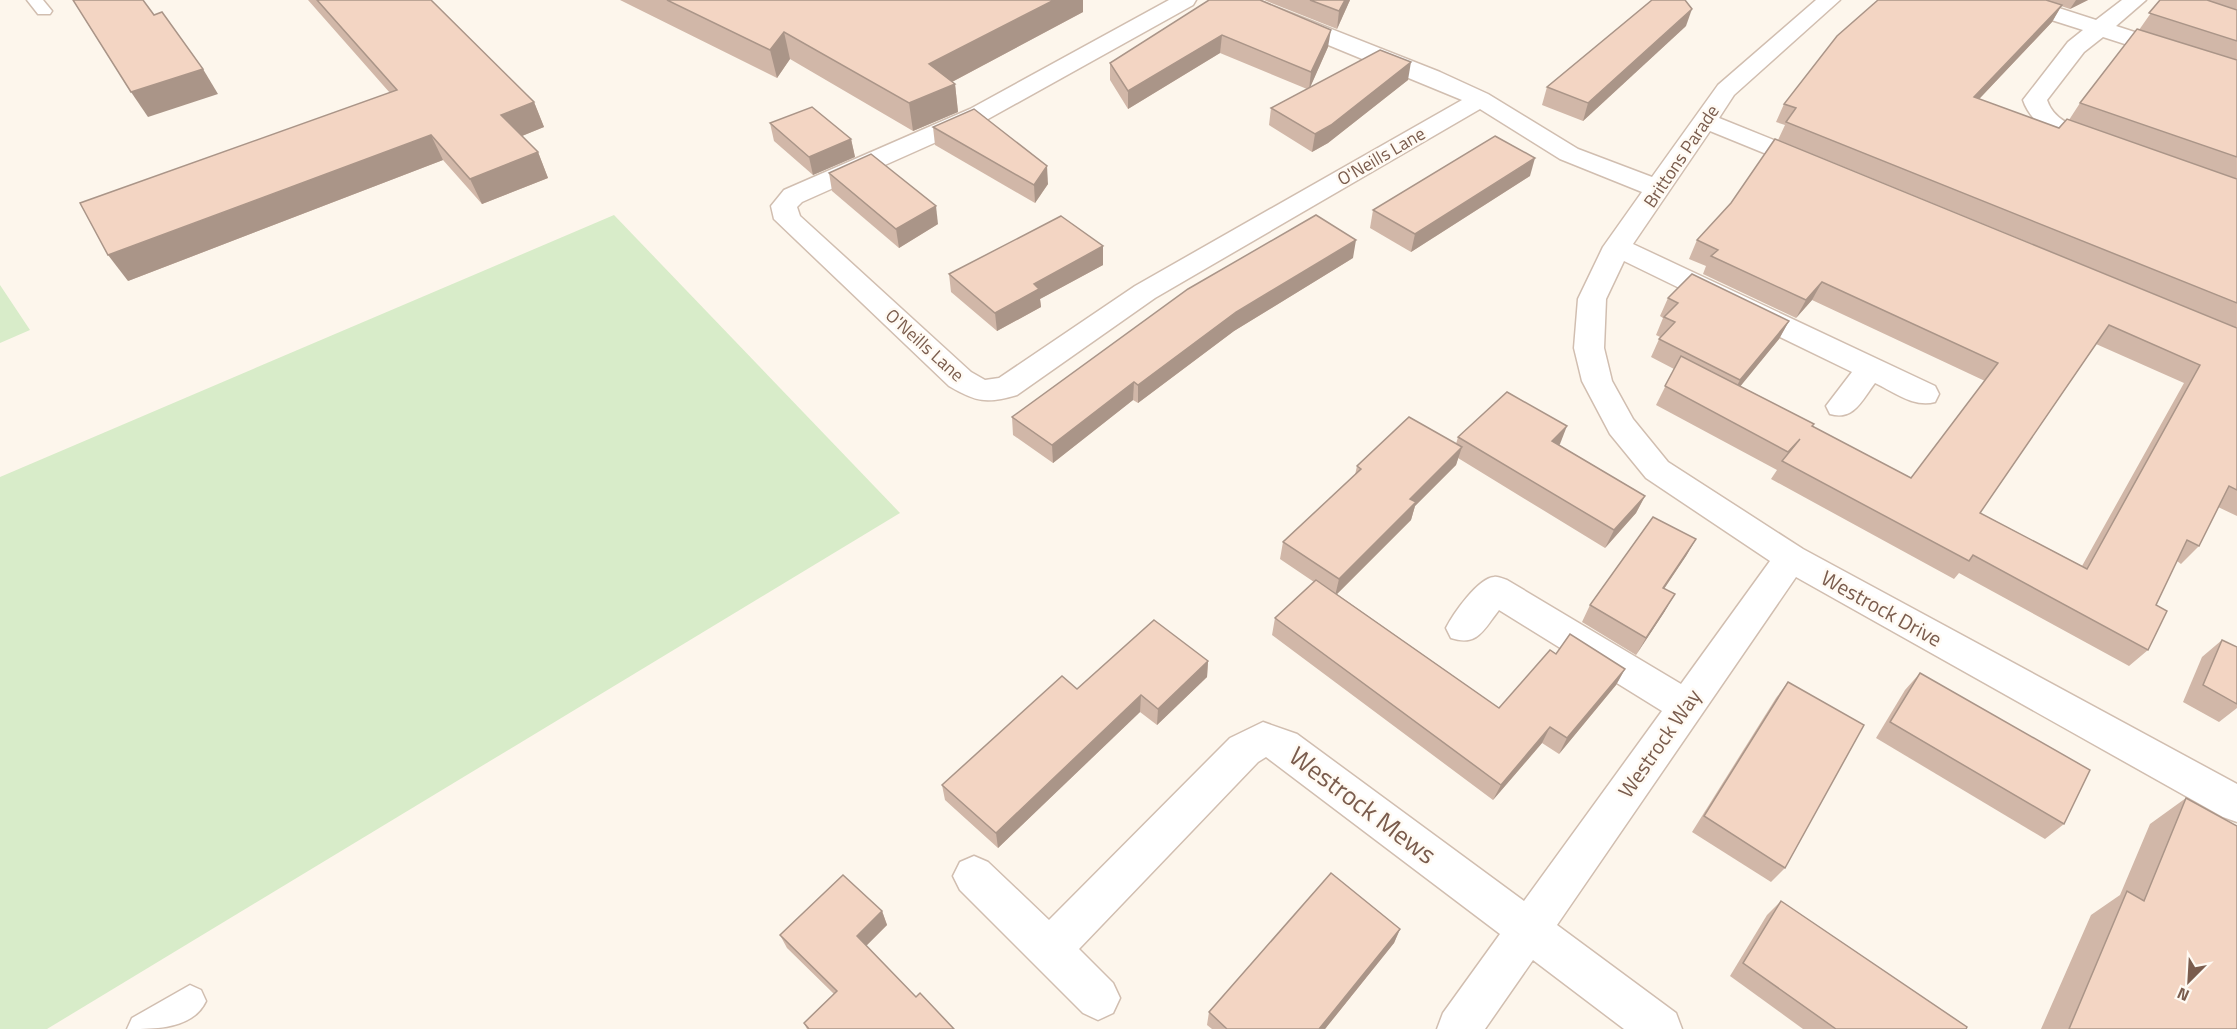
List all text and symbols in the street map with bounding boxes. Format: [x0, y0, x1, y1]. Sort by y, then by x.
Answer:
street label: Brittons Parade [1637, 99, 1725, 213]
street label: O'Neills Lane [1332, 120, 1430, 192]
street label: O'Neills Lane [880, 302, 970, 388]
street label: Westrock Drive [1816, 562, 1948, 654]
street label: Westrock Way [1610, 682, 1708, 804]
street label: Westrock Mews [1281, 737, 1445, 873]
north arrow [2159, 951, 2219, 1011]
text: N [2173, 981, 2193, 1008]

